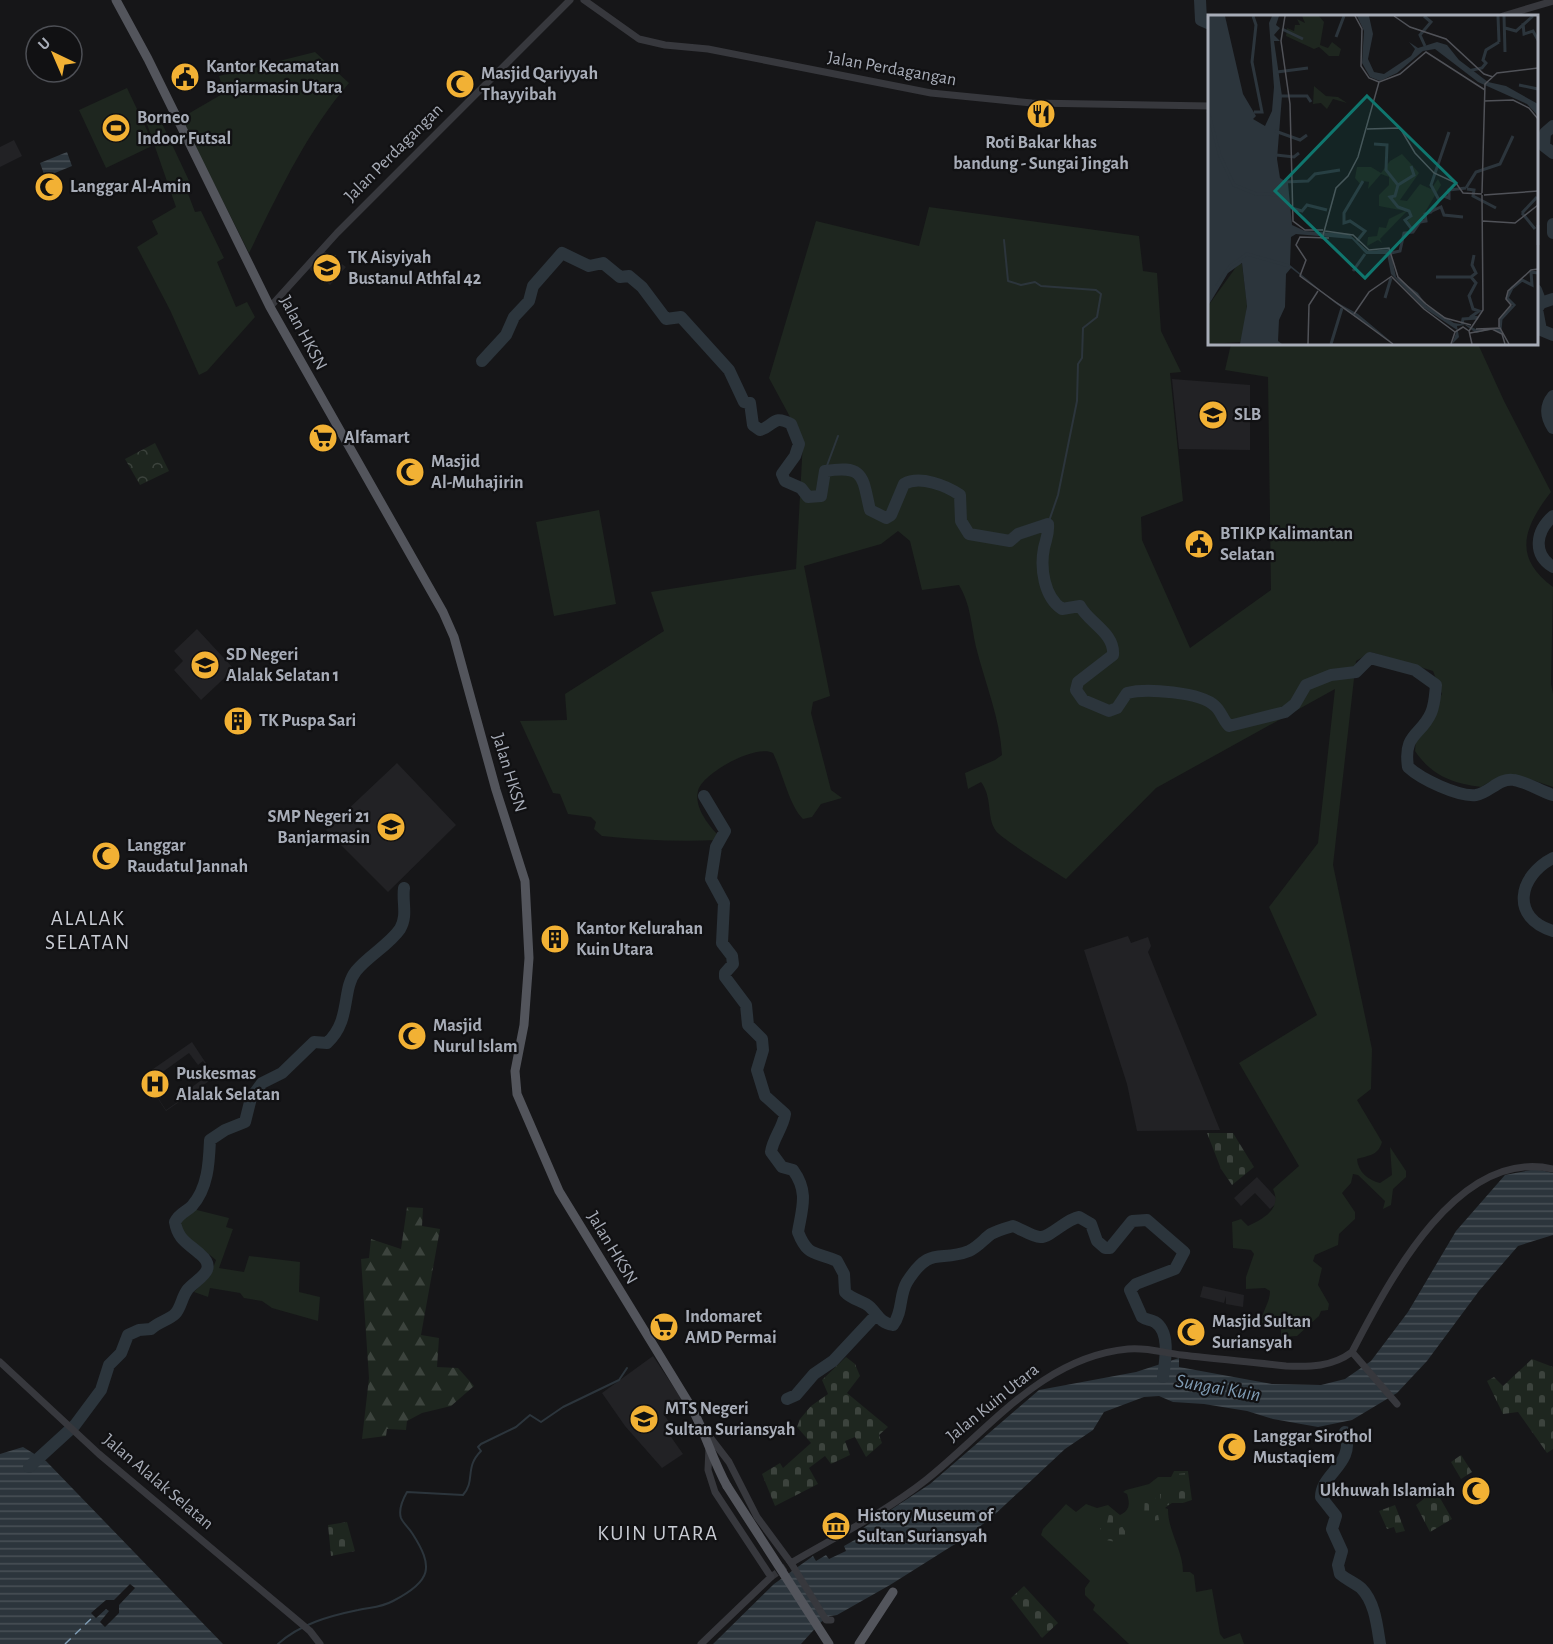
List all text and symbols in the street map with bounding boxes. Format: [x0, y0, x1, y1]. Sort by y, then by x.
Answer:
inset map [1208, 15, 1538, 345]
north arrow [24, 24, 84, 84]
text: U [35, 35, 54, 53]
street label: Jalan Perdagangan [826, 49, 958, 89]
place label: Kantor Kecamatan Banjarmasin Utara [206, 58, 343, 97]
public building icon: Kantor Kecamatan Banjarmasin Utara [169, 61, 201, 93]
place label: Masjid Qariyyah Thayyibah [481, 65, 598, 104]
mosque icon: Masjid Qariyyah Thayyibah [444, 68, 476, 100]
restaurant icon: Roti Bakar khas bandung - Sungai Jingah [1025, 98, 1057, 130]
street label: Jalan Perdagangan [341, 100, 447, 206]
place label: Borneo Indoor Futsal [137, 109, 231, 148]
sports icon: Borneo Indoor Futsal [100, 112, 132, 144]
place label: Roti Bakar khas bandung - Sungai Jingah [953, 134, 1129, 173]
mosque icon: Langgar Al-Amin [33, 171, 65, 203]
place label: Langgar Al-Amin [70, 178, 191, 196]
place label: TK Aisyiyah Bustanul Athfal 42 [348, 249, 482, 288]
school or university icon: TK Aisyiyah Bustanul Athfal 42 [311, 252, 343, 284]
street label: Jalan HKSN [276, 293, 330, 373]
school or university icon: SLB [1197, 399, 1229, 431]
place label: SLB [1234, 406, 1261, 424]
supermarket icon: Alfamart [307, 422, 339, 454]
place label: Alfamart [344, 429, 410, 447]
place label: Masjid Al-Muhajirin [431, 453, 524, 492]
mosque icon: Masjid Al-Muhajirin [394, 456, 426, 488]
place label: BTIKP Kalimantan Selatan [1220, 525, 1353, 564]
public building icon: BTIKP Kalimantan Selatan [1183, 528, 1215, 560]
place label: SD Negeri Alalak Selatan 1 [226, 646, 339, 685]
school or university icon: SD Negeri Alalak Selatan 1 [189, 649, 221, 681]
building icon: TK Puspa Sari [222, 705, 254, 737]
place label: TK Puspa Sari [259, 712, 356, 730]
street label: Jalan HKSN [489, 731, 529, 815]
place label: SMP Negeri 21 Banjarmasin [267, 808, 370, 847]
school or university icon: SMP Negeri 21 Banjarmasin [375, 811, 407, 843]
place label: Langgar Raudatul Jannah [127, 837, 248, 876]
mosque icon: Langgar Raudatul Jannah [90, 840, 122, 872]
district label: ALALAK SELATAN [45, 908, 131, 953]
place label: Kantor Kelurahan Kuin Utara [576, 920, 703, 959]
building icon: Kantor Kelurahan Kuin Utara [539, 923, 571, 955]
place label: Masjid Nurul Islam [433, 1017, 518, 1056]
mosque icon: Masjid Nurul Islam [396, 1020, 428, 1052]
place label: Puskesmas Alalak Selatan [176, 1065, 280, 1104]
hospital icon: Puskesmas Alalak Selatan [139, 1068, 171, 1100]
street label: Jalan HKSN [583, 1209, 641, 1287]
place label: Indomaret AMD Permai [685, 1308, 777, 1347]
supermarket icon: Indomaret AMD Permai [648, 1311, 680, 1343]
place label: Masjid Sultan Suriansyah [1212, 1313, 1311, 1352]
mosque icon: Masjid Sultan Suriansyah [1175, 1316, 1207, 1348]
street label: Jalan Kuin Utara [943, 1361, 1043, 1445]
water label: Sungai Kuin [1174, 1371, 1262, 1405]
place label: MTS Negeri Sultan Suriansyah [665, 1400, 795, 1439]
school or university icon: MTS Negeri Sultan Suriansyah [628, 1403, 660, 1435]
place label: Langgar Sirothol Mustaqiem [1253, 1428, 1372, 1467]
street label: Jalan Alalak Selatan [99, 1431, 217, 1533]
mosque icon: Langgar Sirothol Mustaqiem [1216, 1431, 1248, 1463]
mosque icon: Ukhuwah Islamiah [1460, 1475, 1492, 1507]
place label: Ukhuwah Islamiah [1320, 1482, 1455, 1500]
place label: History Museum of Sultan Suriansyah [857, 1507, 995, 1546]
museum icon: History Museum of Sultan Suriansyah [820, 1510, 852, 1542]
district label: KUIN UTARA [597, 1523, 719, 1544]

